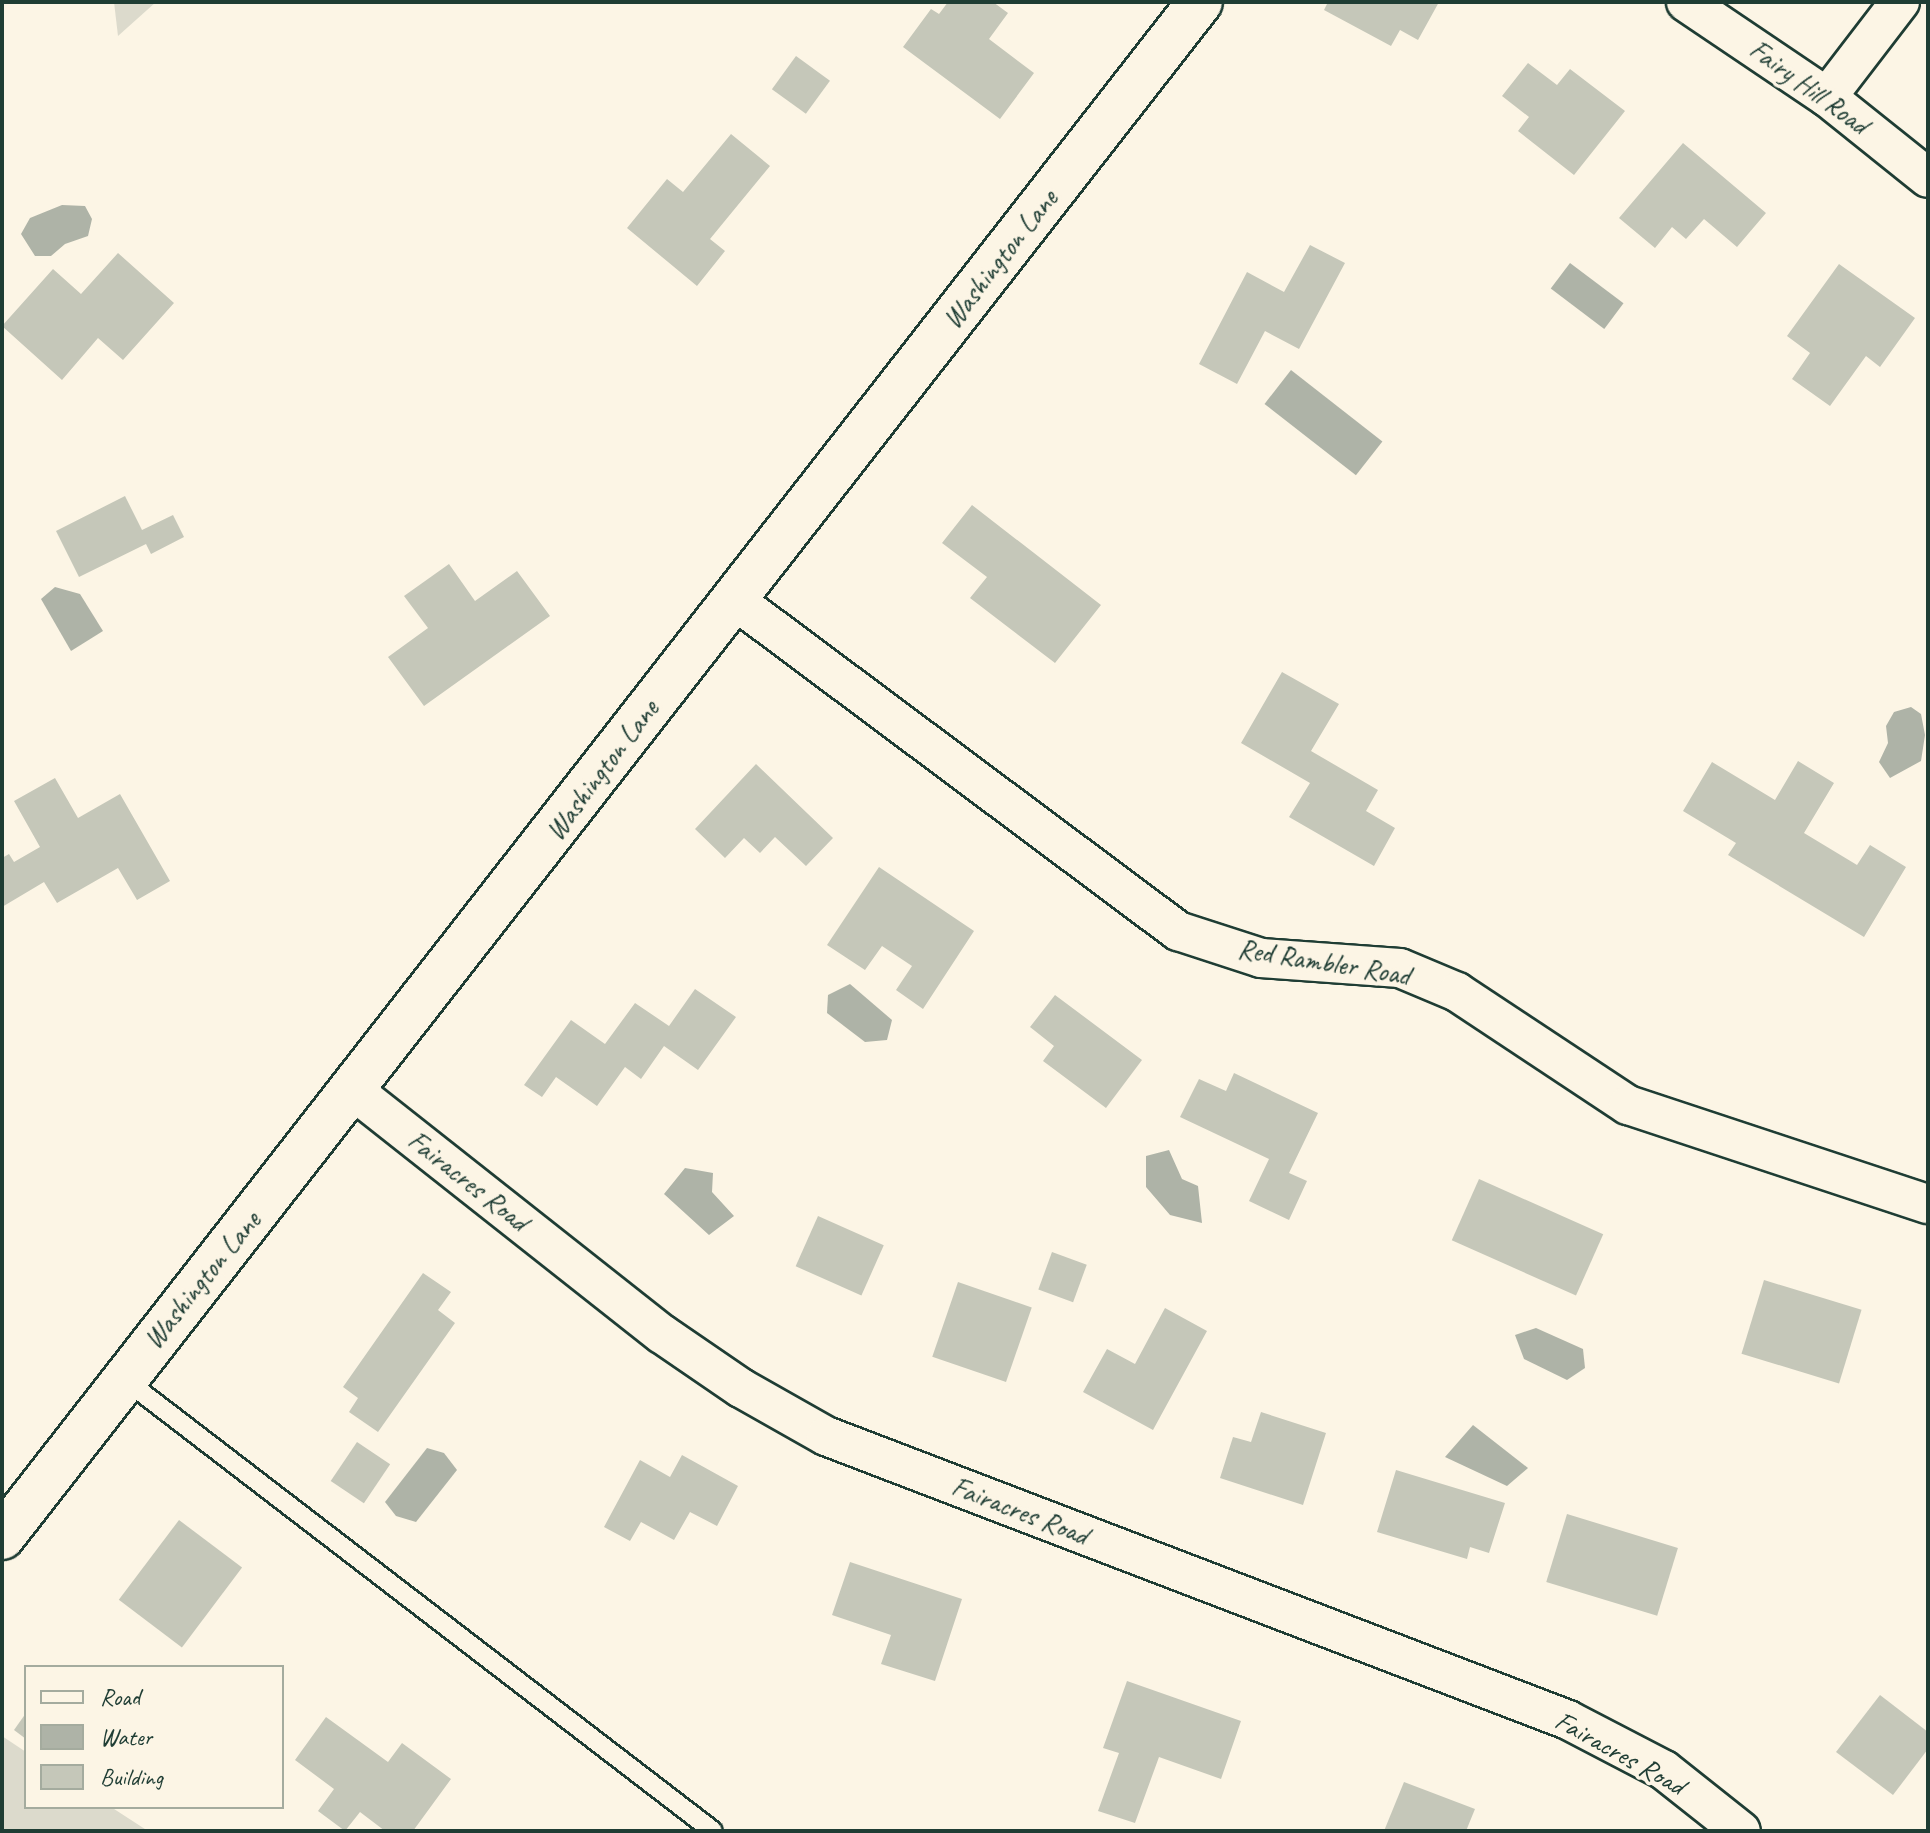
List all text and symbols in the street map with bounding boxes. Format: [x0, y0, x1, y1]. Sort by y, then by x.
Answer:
street label: Fairy Hill Road [1742, 32, 1876, 142]
street label: Washington Lane [935, 183, 1065, 335]
street label: Washington Lane [538, 693, 666, 847]
street label: Red Rambler Road [1235, 932, 1413, 992]
street label: Fairacres Road [401, 1124, 535, 1238]
street label: Washington Lane [136, 1205, 268, 1355]
street label: Fairacres Road [947, 1470, 1093, 1552]
legend [24, 1665, 284, 1809]
text: Road [100, 1682, 140, 1712]
street label: Fairacres Road [1549, 1704, 1691, 1802]
text: Water [100, 1722, 152, 1752]
text: Building [100, 1762, 163, 1792]

